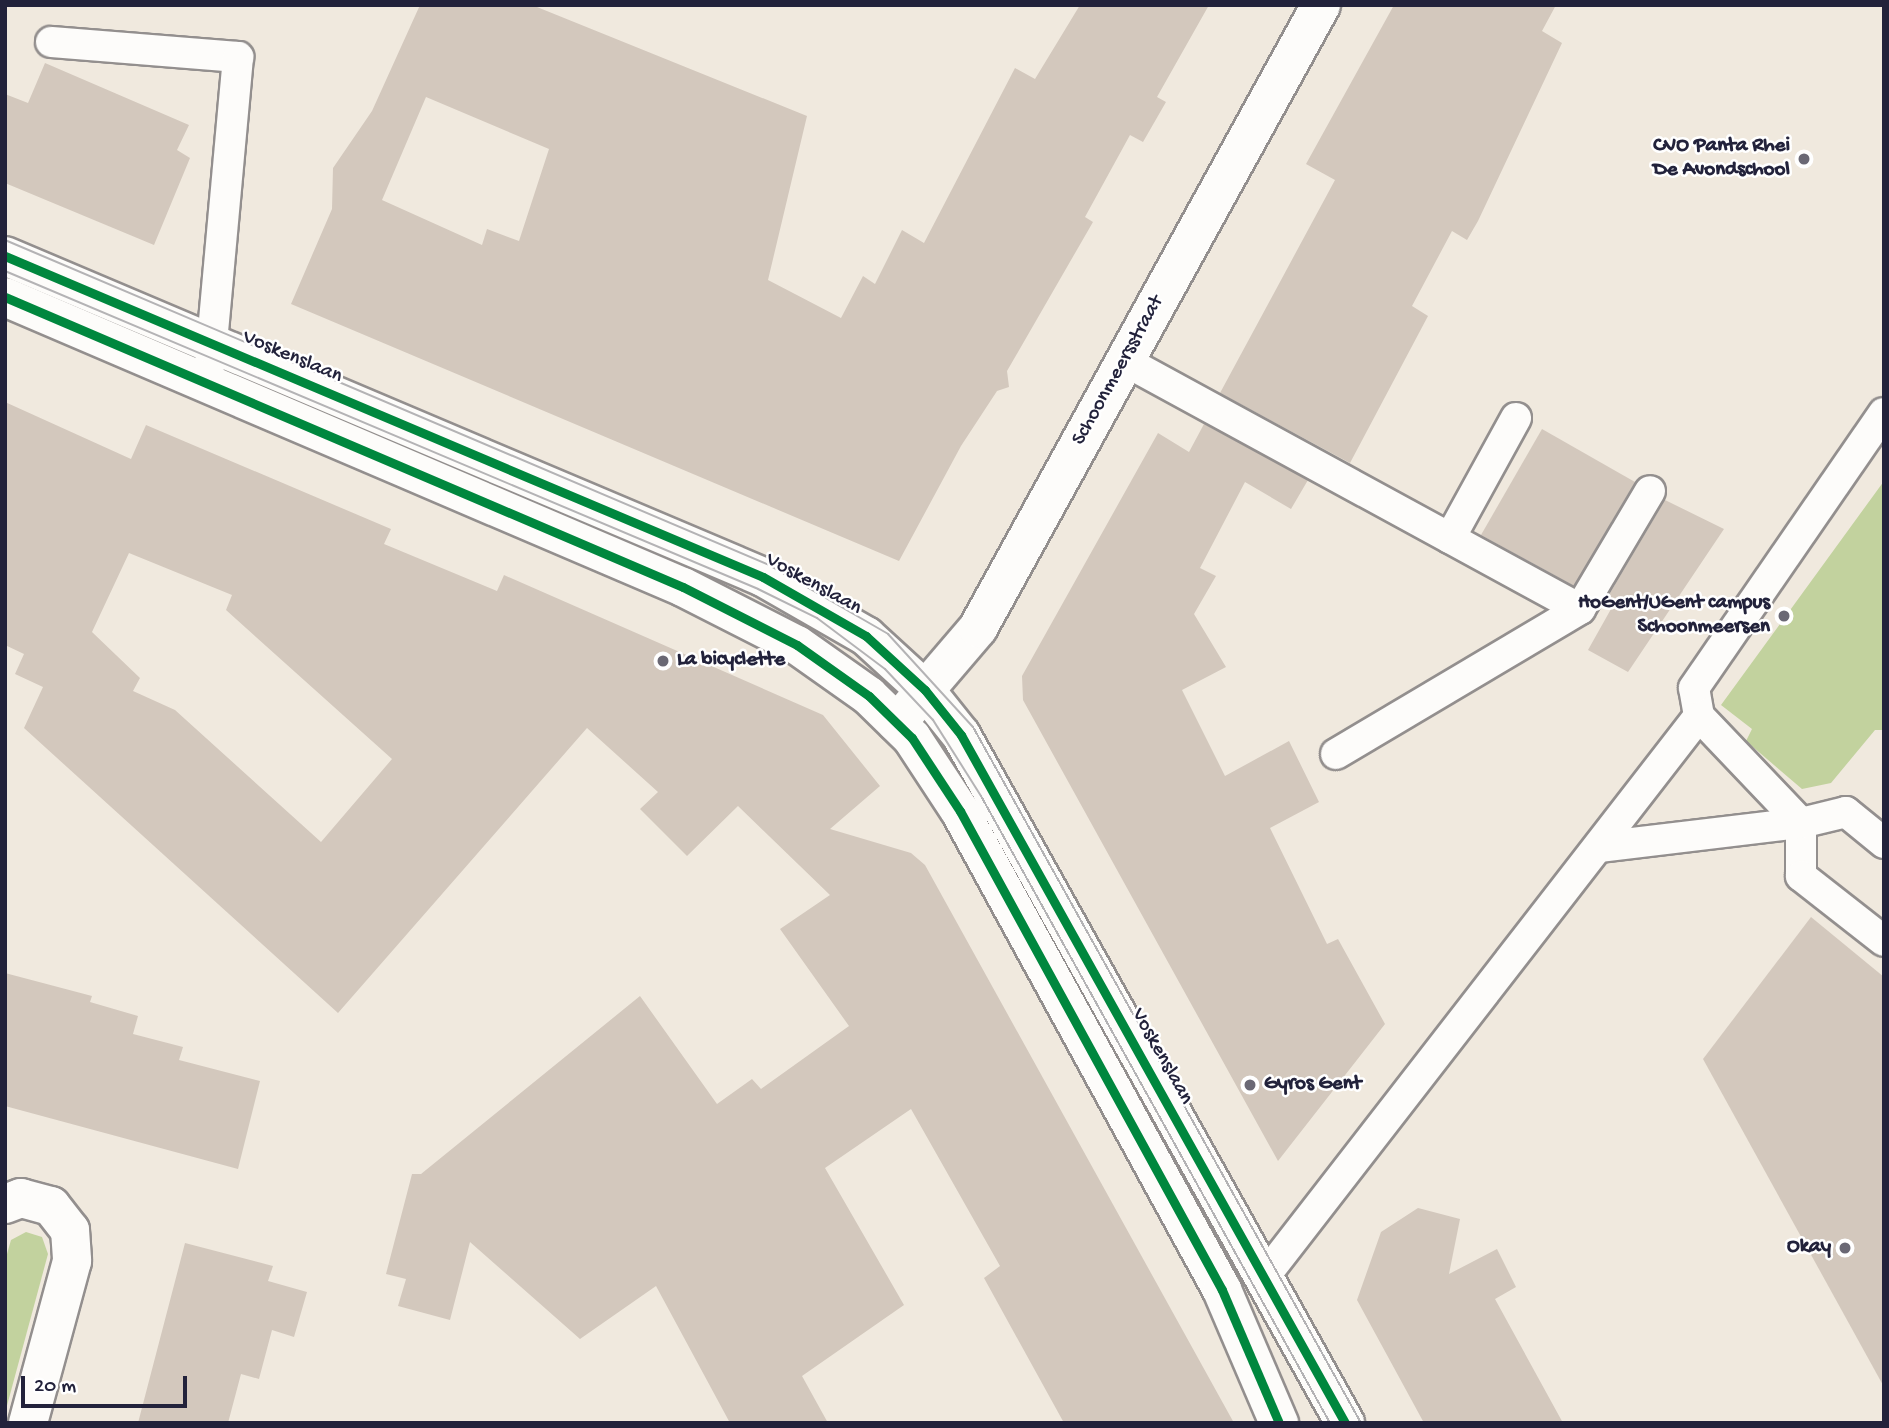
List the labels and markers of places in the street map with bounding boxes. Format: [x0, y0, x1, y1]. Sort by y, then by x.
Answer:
place label: CVO Panta Rhei De Avondschool [1653, 134, 1790, 184]
marker: CVO Panta Rhei De Avondschool [1796, 151, 1812, 167]
place label: HoGent/UGent campus Schoonmeersen [1578, 591, 1770, 641]
marker: HoGent/UGent campus Schoonmeersen [1776, 608, 1792, 624]
place label: La bicyclette [677, 648, 785, 674]
marker: La bicyclette [655, 653, 671, 669]
place label: Gyros Gent [1264, 1072, 1361, 1098]
marker: Gyros Gent [1242, 1077, 1258, 1093]
place label: Okay [1787, 1235, 1831, 1261]
marker: Okay [1837, 1240, 1853, 1256]

